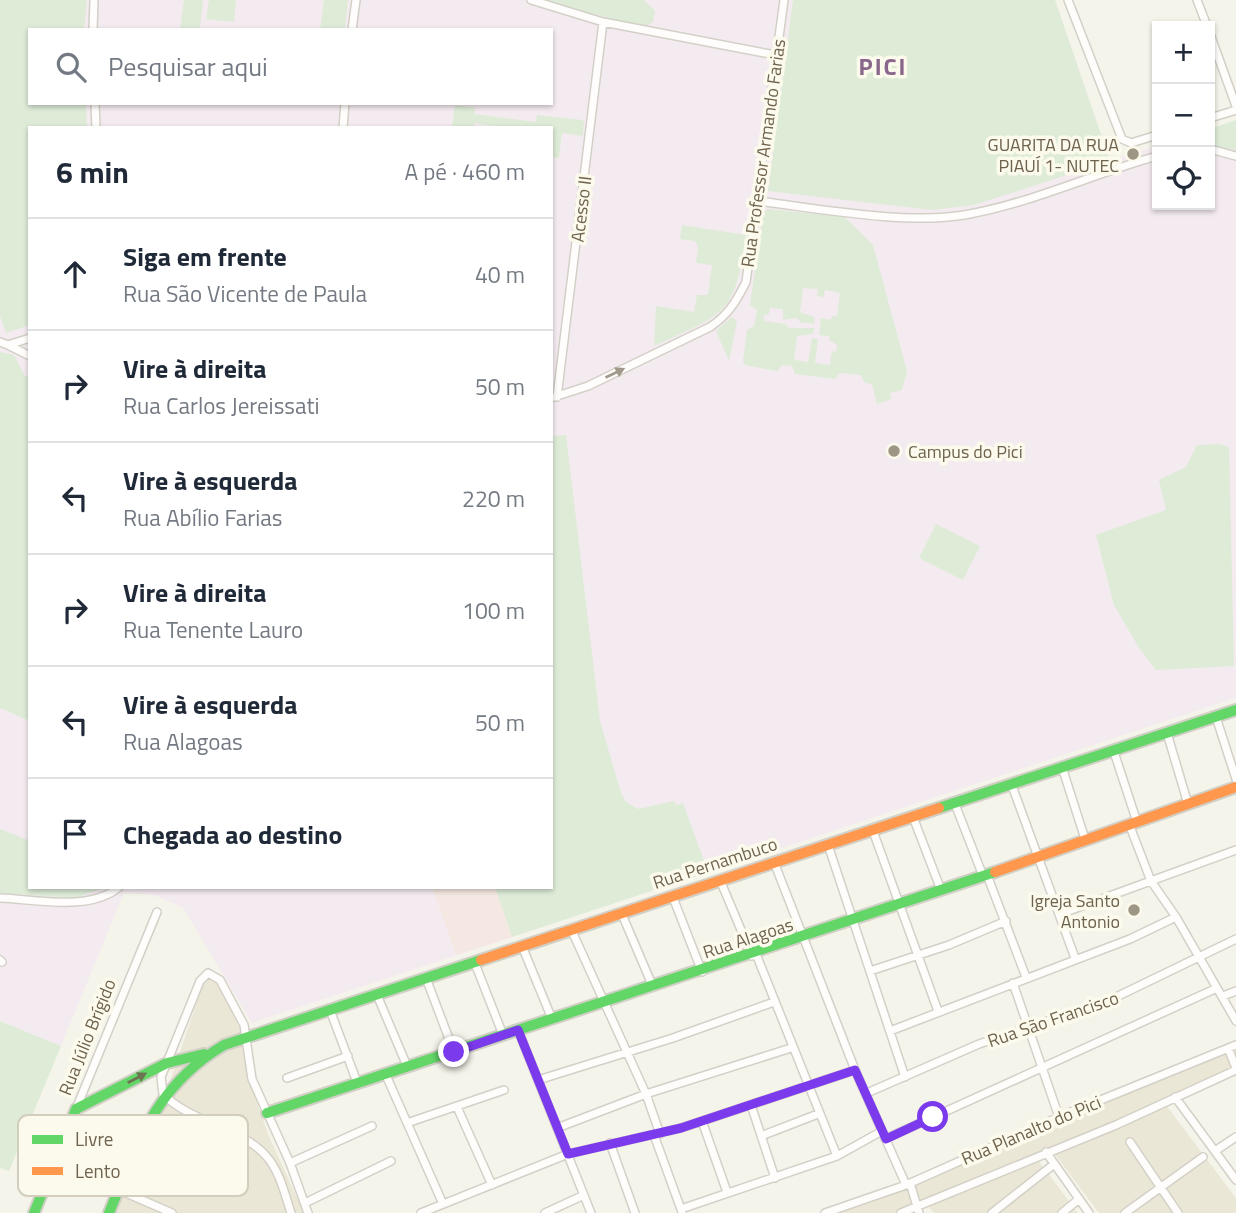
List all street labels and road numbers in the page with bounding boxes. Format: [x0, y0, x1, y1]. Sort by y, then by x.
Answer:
street label: Rua Professor Armando Farias [734, 37, 792, 269]
street label: Acesso II [564, 174, 598, 244]
street label: Rua Pernambuco [649, 830, 781, 896]
street label: Rua Alagoas [699, 911, 797, 965]
street label: Rua Júlio Brígido [51, 975, 123, 1099]
street label: Rua São Francisco [984, 984, 1122, 1054]
street label: Rua Planalto do Pici [957, 1088, 1105, 1172]

